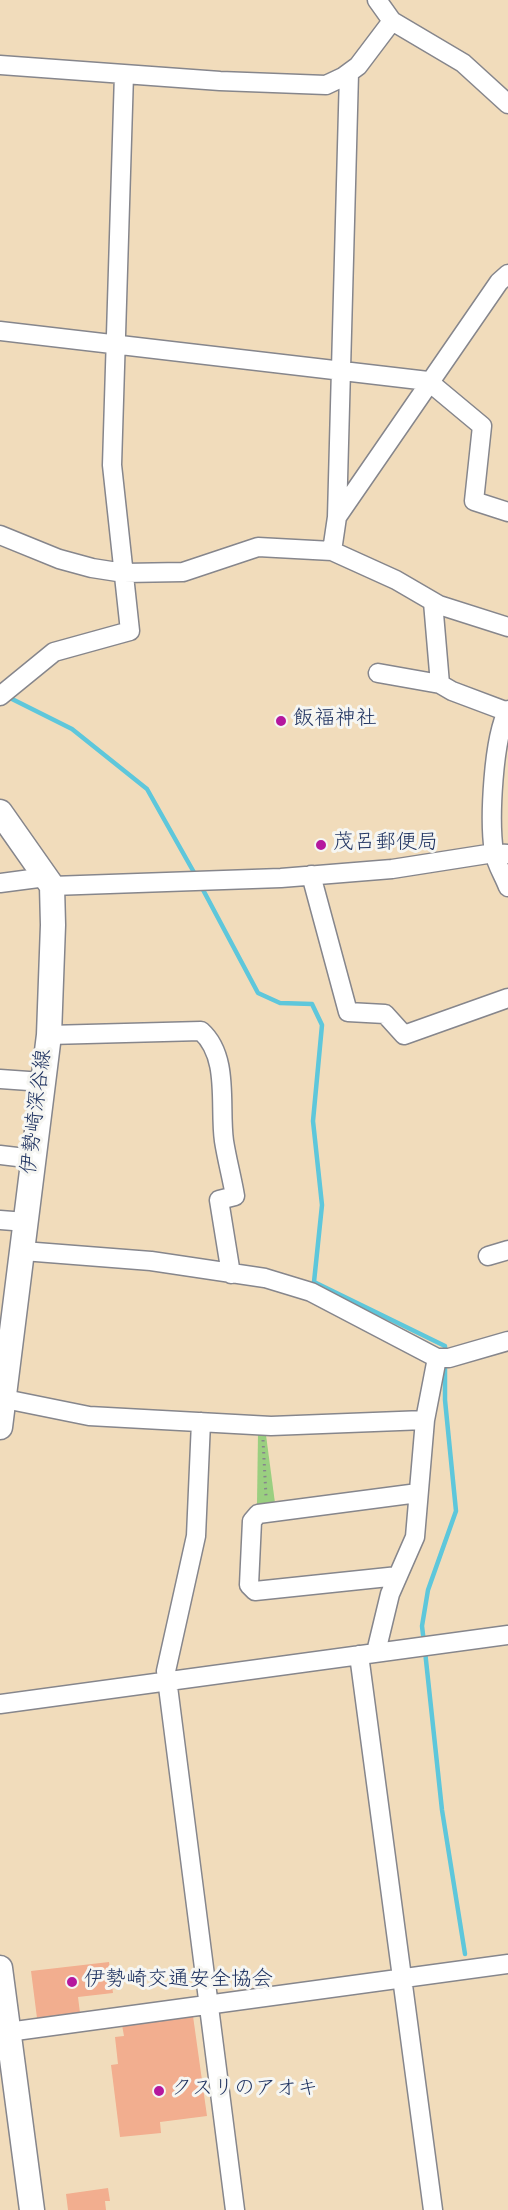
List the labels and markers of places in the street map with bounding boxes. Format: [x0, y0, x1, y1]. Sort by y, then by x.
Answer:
place label: 飯福神社 [293, 708, 377, 734]
marker: 飯福神社 [274, 714, 288, 728]
place label: 茂呂郵便局 [333, 832, 438, 858]
marker: 茂呂郵便局 [314, 838, 328, 852]
place label: 伊勢崎交通安全協会 [84, 1969, 273, 1995]
marker: 伊勢崎交通安全協会 [65, 1975, 79, 1989]
place label: クスリのアオキ [171, 2078, 318, 2104]
marker: クスリのアオキ [152, 2084, 166, 2098]

